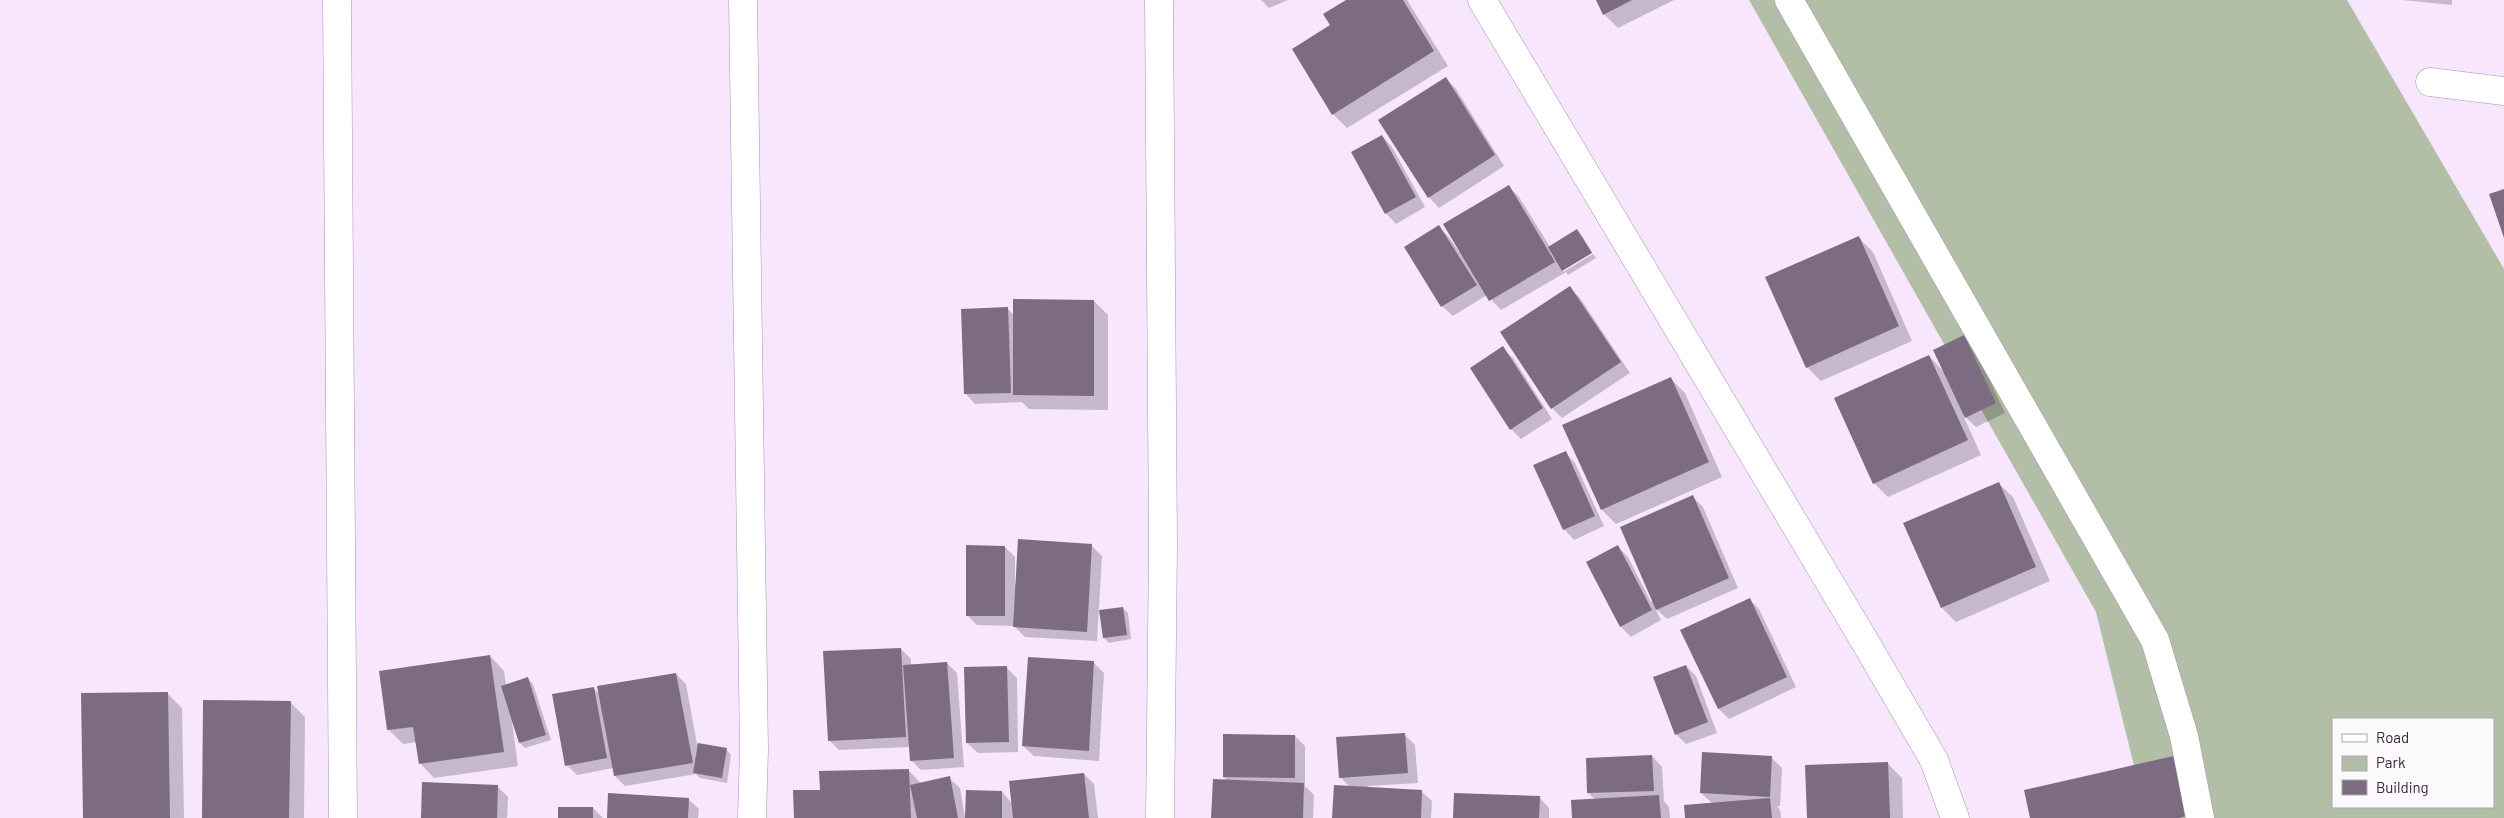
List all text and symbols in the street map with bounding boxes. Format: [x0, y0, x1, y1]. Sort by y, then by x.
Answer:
legend [2332, 718, 2494, 808]
text: Road [2376, 728, 2409, 746]
text: Park [2376, 753, 2406, 771]
text: Building [2376, 778, 2429, 796]

